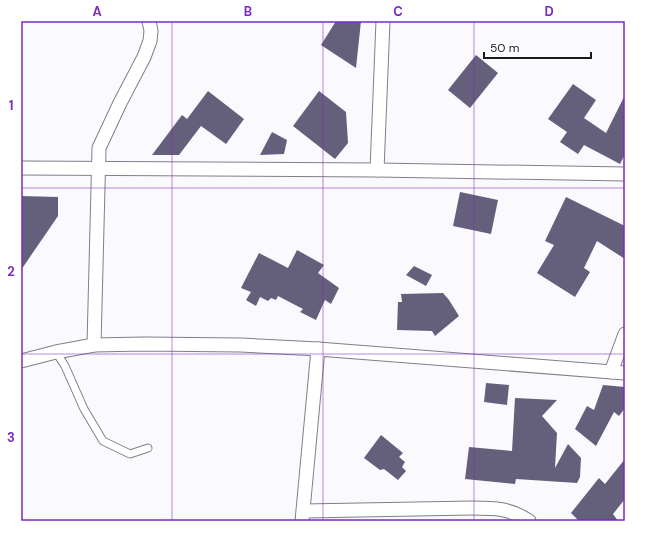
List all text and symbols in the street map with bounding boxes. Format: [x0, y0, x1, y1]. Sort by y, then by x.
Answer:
text: A [92, 3, 102, 20]
text: B [244, 3, 252, 20]
text: C [393, 3, 403, 20]
text: D [544, 3, 554, 20]
scale bar [484, 34, 591, 60]
text: 50 m [490, 40, 519, 56]
text: 1 [9, 97, 13, 114]
text: 2 [7, 263, 15, 280]
text: 3 [7, 429, 15, 446]

